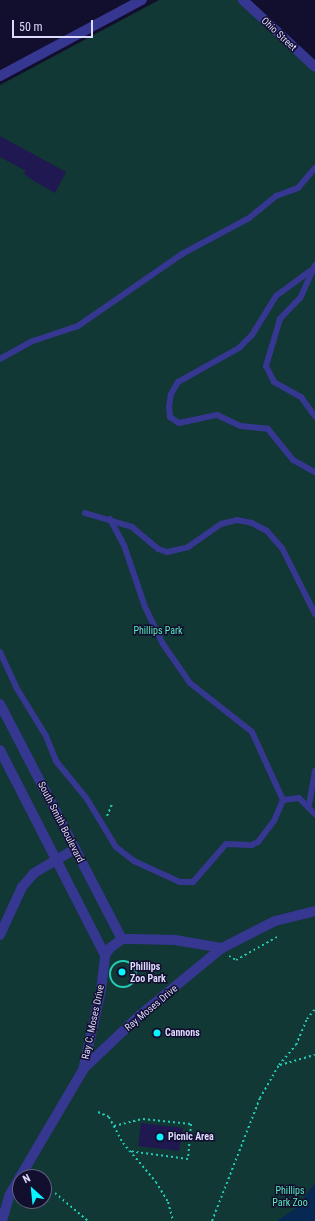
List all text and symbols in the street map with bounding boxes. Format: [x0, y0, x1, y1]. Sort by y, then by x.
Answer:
scale bar [14, 12, 95, 38]
street label: Ohio Street [259, 15, 299, 53]
text: 50 m [19, 20, 43, 34]
park label: Phillips Park [133, 625, 183, 637]
street label: South Smith Boulevard [35, 779, 87, 865]
place label: Phillips Zoo Park [130, 960, 166, 984]
marker: Phillips Zoo Park [117, 967, 127, 977]
street label: Ray Moses Drive [122, 982, 180, 1034]
street label: Ray C. Moses Drive [79, 984, 107, 1060]
place label: Cannons [165, 1027, 200, 1039]
marker: Cannons [152, 1028, 162, 1038]
place label: Picnic Area [168, 1131, 214, 1143]
marker: Picnic Area [155, 1132, 165, 1142]
north arrow [12, 1169, 52, 1209]
text: N [21, 1171, 33, 1186]
park label: Phillips Park Zoo [272, 1184, 308, 1208]

